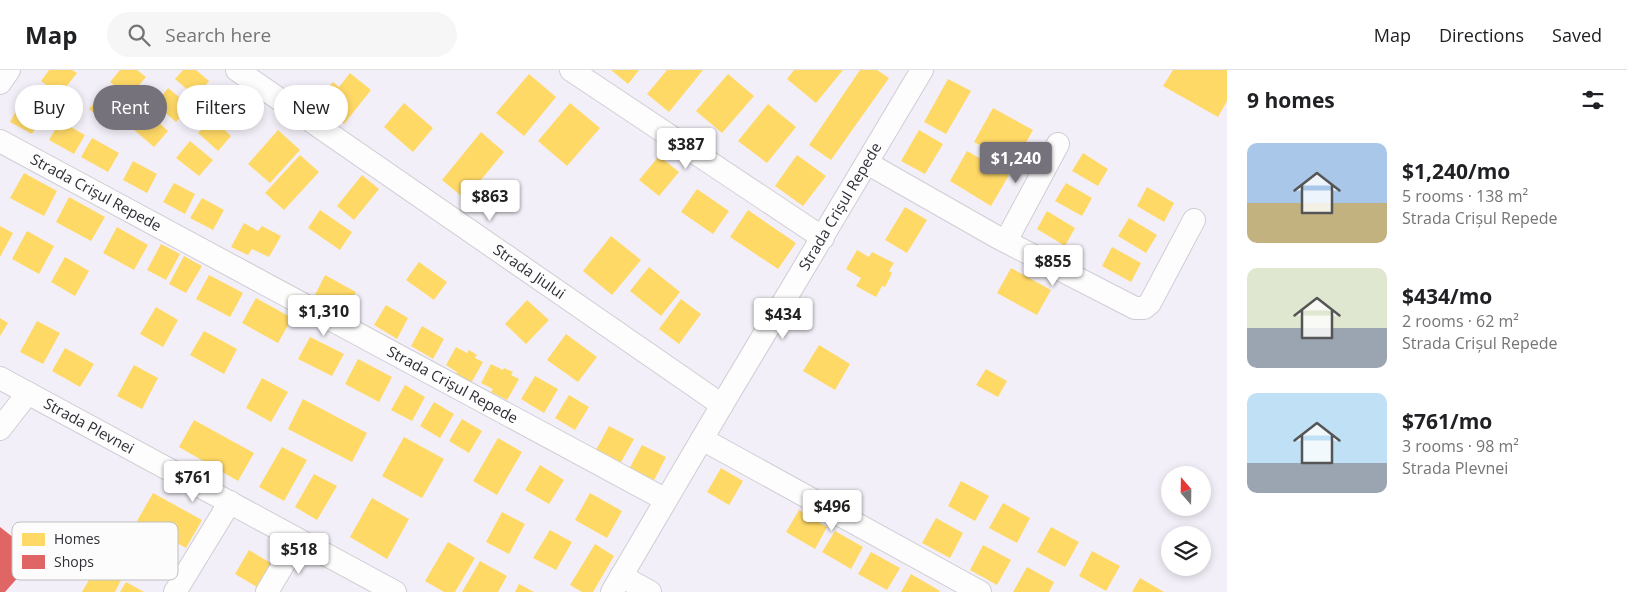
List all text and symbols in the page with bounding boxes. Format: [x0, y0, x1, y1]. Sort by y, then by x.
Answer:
search box [107, 12, 457, 57]
text: Map [25, 18, 77, 51]
icon: search [125, 21, 153, 49]
text: Search here [165, 22, 271, 48]
text: Map [1374, 23, 1411, 47]
text: Directions [1439, 23, 1524, 47]
text: Saved [1552, 23, 1602, 47]
chip: Buy [15, 85, 83, 130]
chip: Rent [93, 85, 167, 130]
chip: Filters [177, 85, 264, 130]
chip: New [274, 85, 348, 130]
text: 9 homes [1247, 86, 1335, 114]
icon: filters [1579, 86, 1607, 114]
pin: $387 [656, 128, 716, 170]
text: $387 [668, 133, 704, 155]
street label: Strada Crișul Repede [794, 138, 886, 274]
pin: $1,240 [975, 142, 1057, 184]
text: $1,240 [991, 147, 1041, 169]
street label: Strada Crișul Repede [27, 148, 165, 235]
text: $1,240/mo [1402, 157, 1510, 185]
icon: home [1287, 163, 1347, 223]
pin: $863 [460, 180, 520, 222]
text: $863 [472, 185, 508, 207]
text: 5 rooms · 138 m² [1402, 185, 1528, 207]
text: Strada Crișul Repede [1402, 207, 1557, 229]
street label: Strada Jiului [490, 239, 570, 303]
pin: $855 [1023, 244, 1083, 287]
text: $855 [1035, 250, 1071, 272]
text: $434/mo [1402, 282, 1492, 310]
icon: home [1287, 288, 1347, 348]
pin: $1,310 [283, 294, 365, 337]
pin: $434 [753, 298, 813, 340]
text: $1,310 [299, 300, 349, 322]
text: $434 [765, 303, 801, 325]
text: 2 rooms · 62 m² [1402, 310, 1519, 332]
text: Strada Crișul Repede [1402, 332, 1557, 354]
street label: Strada Crișul Repede [384, 341, 522, 427]
street label: Strada Plevnei [41, 393, 138, 458]
text: $761/mo [1402, 407, 1492, 435]
icon: home [1287, 413, 1347, 473]
text: 3 rooms · 98 m² [1402, 435, 1519, 457]
text: Strada Plevnei [1402, 457, 1508, 479]
pin: $761 [163, 460, 223, 503]
text: $761 [175, 466, 211, 488]
north arrow [1161, 466, 1211, 516]
map controls [1161, 466, 1211, 576]
pin: $496 [802, 490, 862, 532]
text: $496 [814, 495, 850, 517]
legend [12, 522, 178, 580]
button: layers [1161, 526, 1211, 576]
text: Homes [54, 529, 101, 548]
pin: $518 [269, 532, 329, 575]
text: $518 [281, 538, 317, 560]
text: Shops [54, 552, 94, 571]

